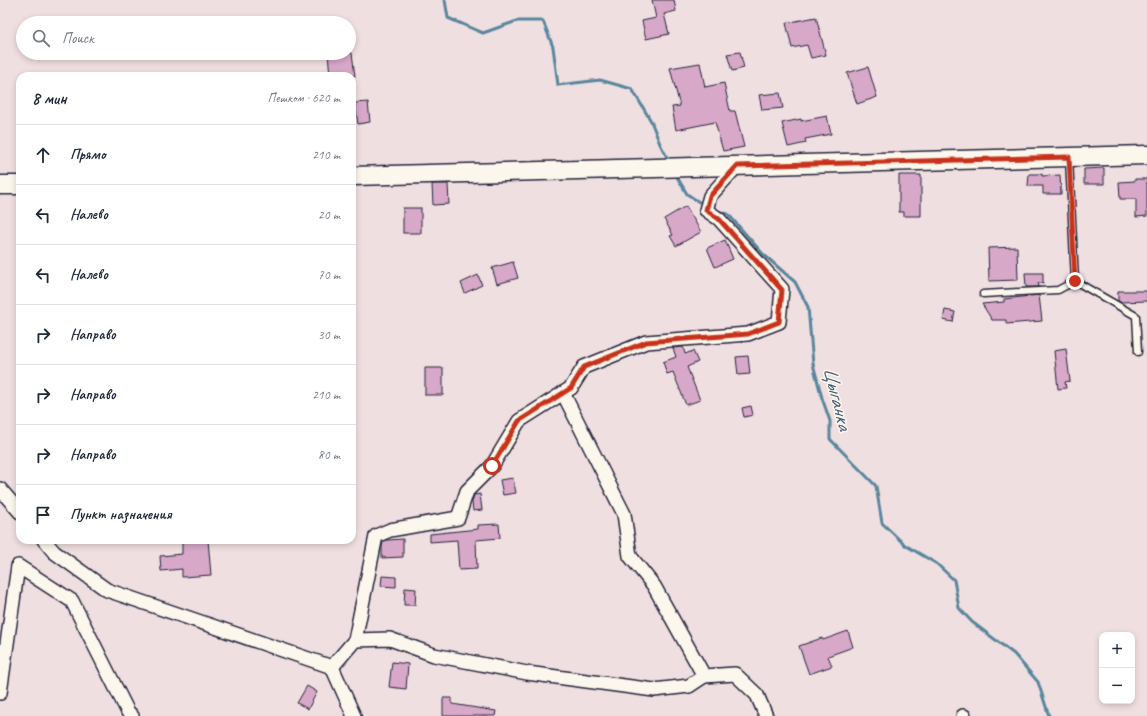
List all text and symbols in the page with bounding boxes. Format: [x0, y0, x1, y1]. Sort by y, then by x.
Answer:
search box [16, 16, 356, 60]
icon: search [30, 27, 52, 49]
text: Поиск [62, 29, 94, 48]
text: 8 мин [32, 88, 67, 109]
text: Пешком · 620 m [267, 90, 340, 106]
icon: ahead [32, 144, 54, 166]
text: Прямо [70, 145, 106, 164]
text: 210 m [312, 147, 340, 163]
icon: left [32, 204, 54, 226]
text: Налево [70, 205, 108, 224]
text: 20 m [318, 207, 340, 223]
icon: left [32, 264, 54, 286]
text: Налево [70, 265, 108, 284]
text: 70 m [318, 267, 340, 283]
route end [1066, 272, 1084, 290]
icon: right [32, 324, 54, 346]
text: Направо [70, 325, 116, 344]
text: 30 m [318, 327, 340, 343]
water label: Цыганка [818, 364, 859, 435]
icon: right [32, 384, 54, 406]
text: Направо [70, 385, 116, 404]
text: 210 m [312, 387, 340, 403]
icon: right [32, 444, 54, 466]
text: Направо [70, 445, 116, 464]
text: 80 m [318, 447, 340, 463]
route start [483, 457, 501, 475]
icon: arrive [32, 504, 54, 526]
text: Пункт назначения [70, 505, 172, 524]
map controls [1099, 632, 1135, 704]
button: + [1099, 632, 1135, 668]
button: − [1099, 668, 1135, 704]

